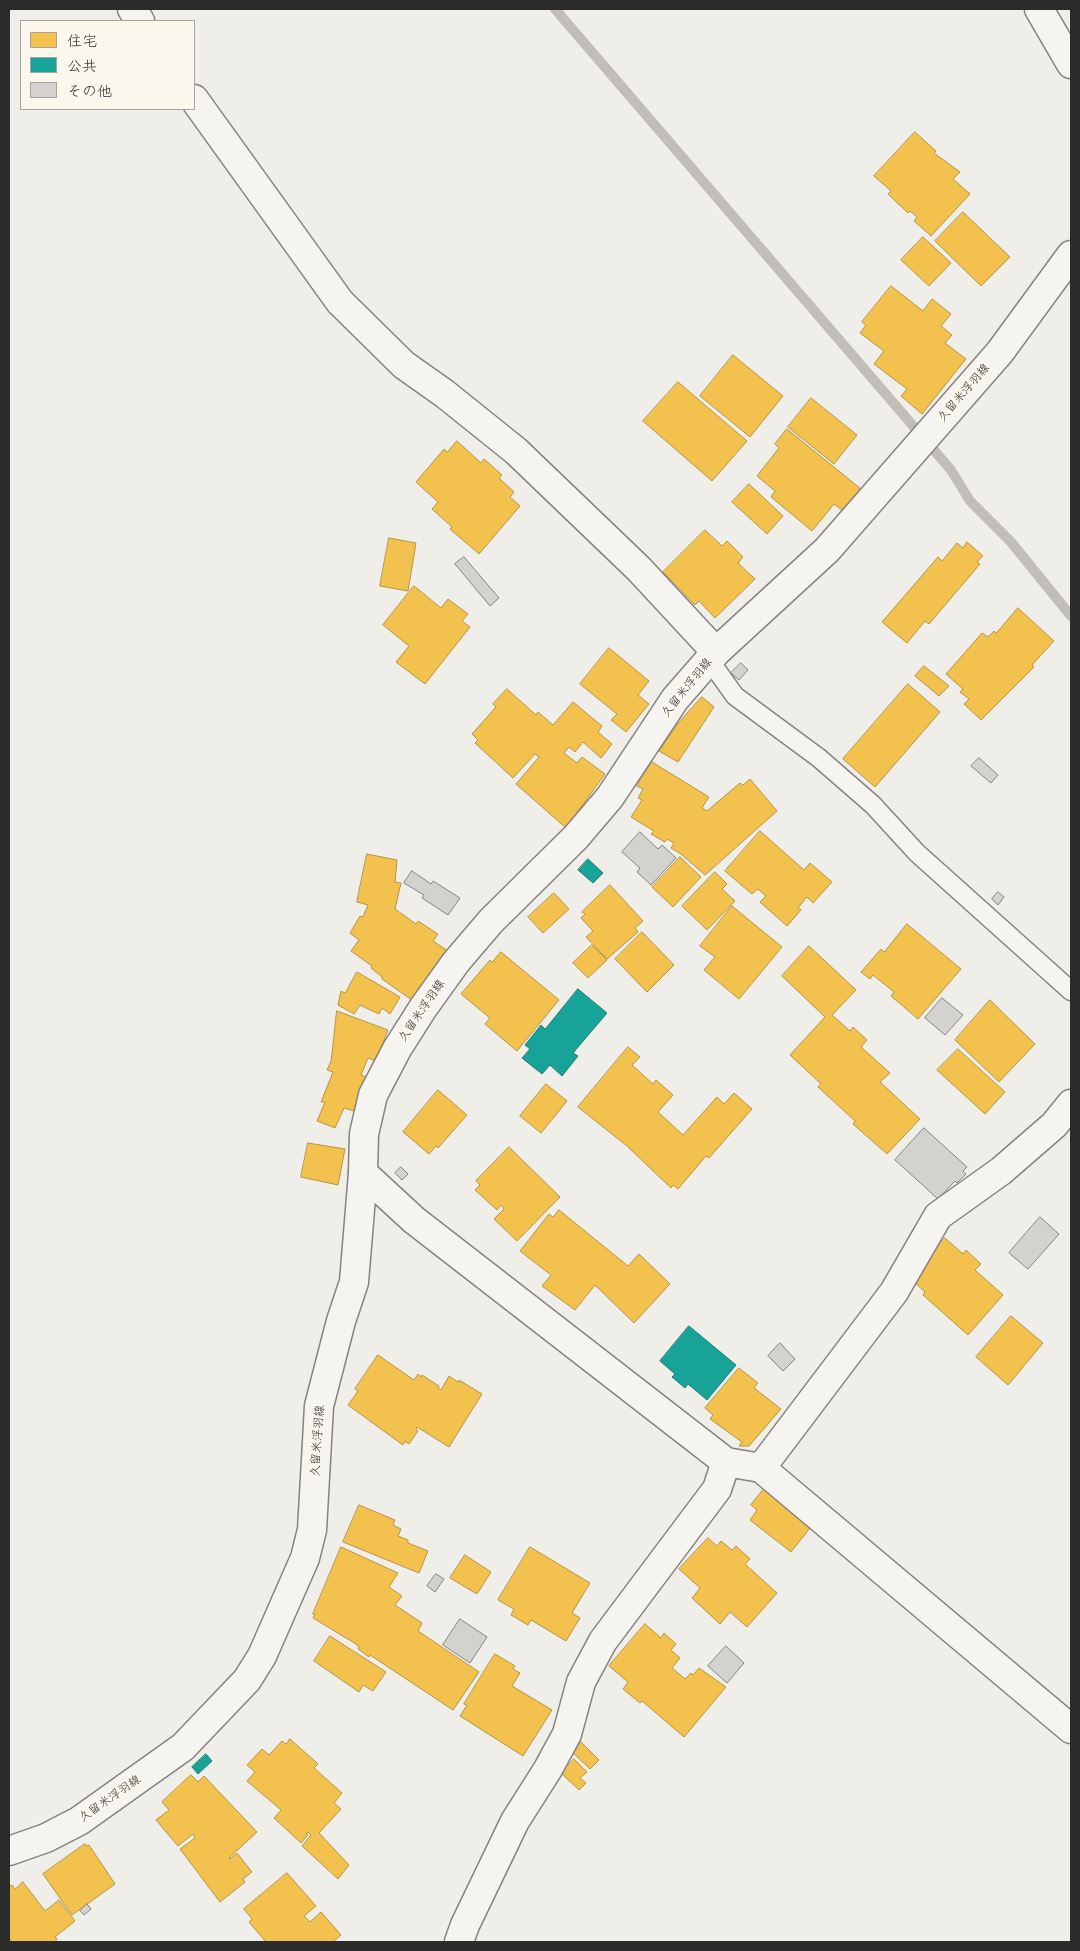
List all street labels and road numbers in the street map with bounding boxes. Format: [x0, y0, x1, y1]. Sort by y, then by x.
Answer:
street label: 久留米浮羽線 [935, 361, 993, 425]
street label: 久留米浮羽線 [659, 655, 715, 721]
street label: 久留米浮羽線 [396, 977, 448, 1045]
street label: 久留米浮羽線 [308, 1405, 328, 1477]
street label: 久留米浮羽線 [76, 1772, 144, 1826]

